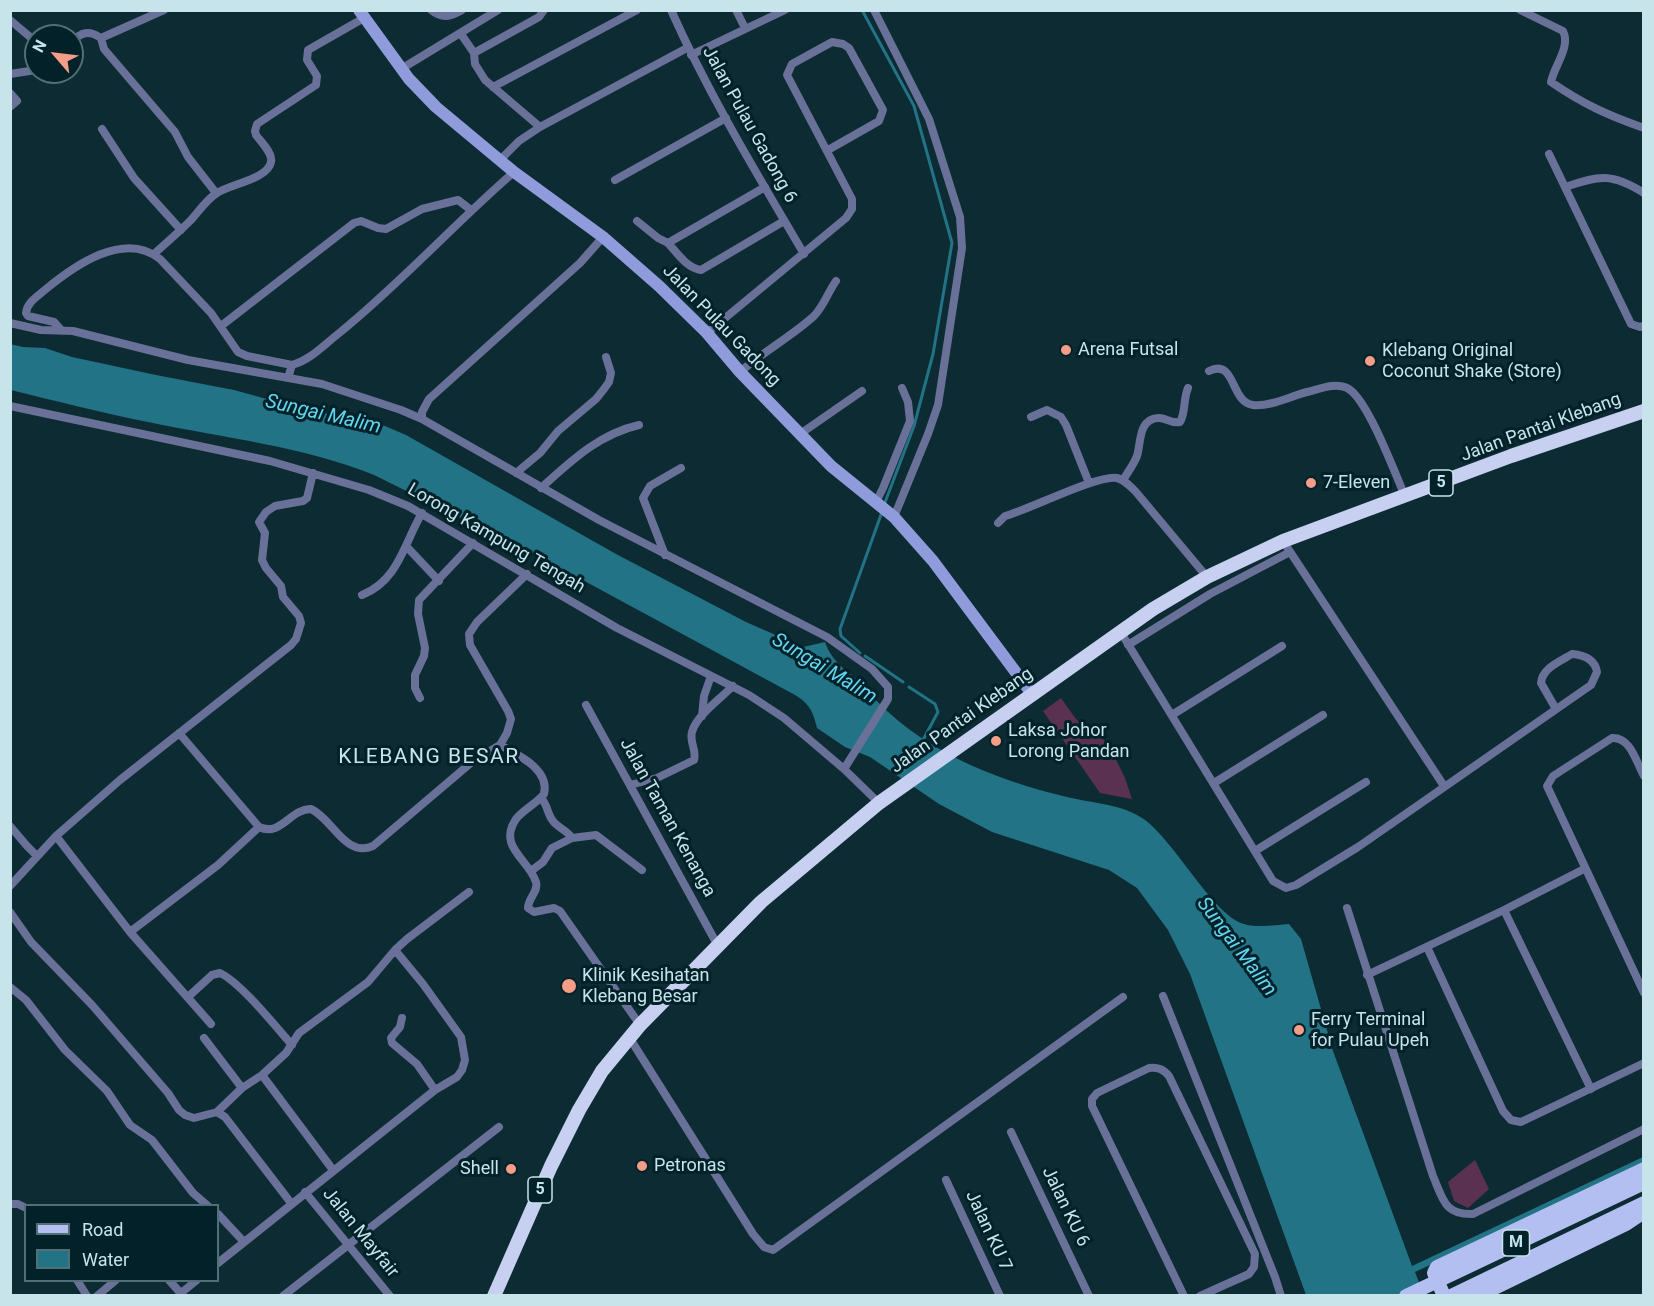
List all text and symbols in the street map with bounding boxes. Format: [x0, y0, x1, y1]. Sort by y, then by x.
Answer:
north arrow [24, 24, 84, 84]
text: N [28, 37, 50, 56]
street label: Jalan Pulau Gadong 6 [697, 43, 801, 207]
street label: Jalan Pulau Gadong [657, 261, 785, 391]
place label: Arena Futsal [1078, 339, 1178, 361]
place label: Klebang Original Coconut Shake (Store) [1382, 340, 1562, 382]
marker: Arena Futsal [1059, 343, 1073, 357]
marker: Klebang Original Coconut Shake (Store) [1363, 354, 1377, 368]
street label: Jalan Pantai Klebang [1458, 389, 1624, 467]
water label: Sungai Malim [263, 390, 383, 440]
road number: 5 [1429, 470, 1453, 496]
place label: 7-Eleven [1323, 472, 1390, 494]
marker: 7-Eleven [1304, 476, 1318, 490]
street label: Lorong Kampung Tengah [403, 479, 589, 599]
water label: Sungai Malim [767, 628, 881, 710]
street label: Jalan Pantai Klebang [887, 664, 1037, 778]
place label: Laksa Johor Lorong Pandan [1008, 720, 1130, 762]
marker: Laksa Johor Lorong Pandan [989, 734, 1003, 748]
street label: Jalan Taman Kenanga [614, 735, 720, 901]
district label: KLEBANG BESAR [338, 745, 520, 771]
water label: Sungai Malim [1191, 893, 1281, 1001]
place label: Klinik Kesihatan Klebang Besar [582, 965, 710, 1008]
marker: Klinik Kesihatan Klebang Besar [560, 977, 578, 995]
place label: Ferry Terminal for Pulau Upeh [1311, 1009, 1429, 1052]
marker: Ferry Terminal for Pulau Upeh [1292, 1023, 1306, 1037]
place label: Petronas [654, 1155, 726, 1177]
place label: Shell [460, 1158, 499, 1180]
marker: Petronas [635, 1159, 649, 1173]
marker: Shell [504, 1162, 518, 1176]
street label: Jalan KU 6 [1036, 1164, 1094, 1250]
road number: 5 [528, 1177, 552, 1203]
street label: Jalan Mayfair [317, 1184, 403, 1282]
street label: Jalan KU 7 [960, 1188, 1016, 1274]
legend [24, 1204, 219, 1282]
text: Road [82, 1219, 123, 1240]
road number: M [1502, 1230, 1530, 1256]
text: Water [82, 1249, 129, 1270]

